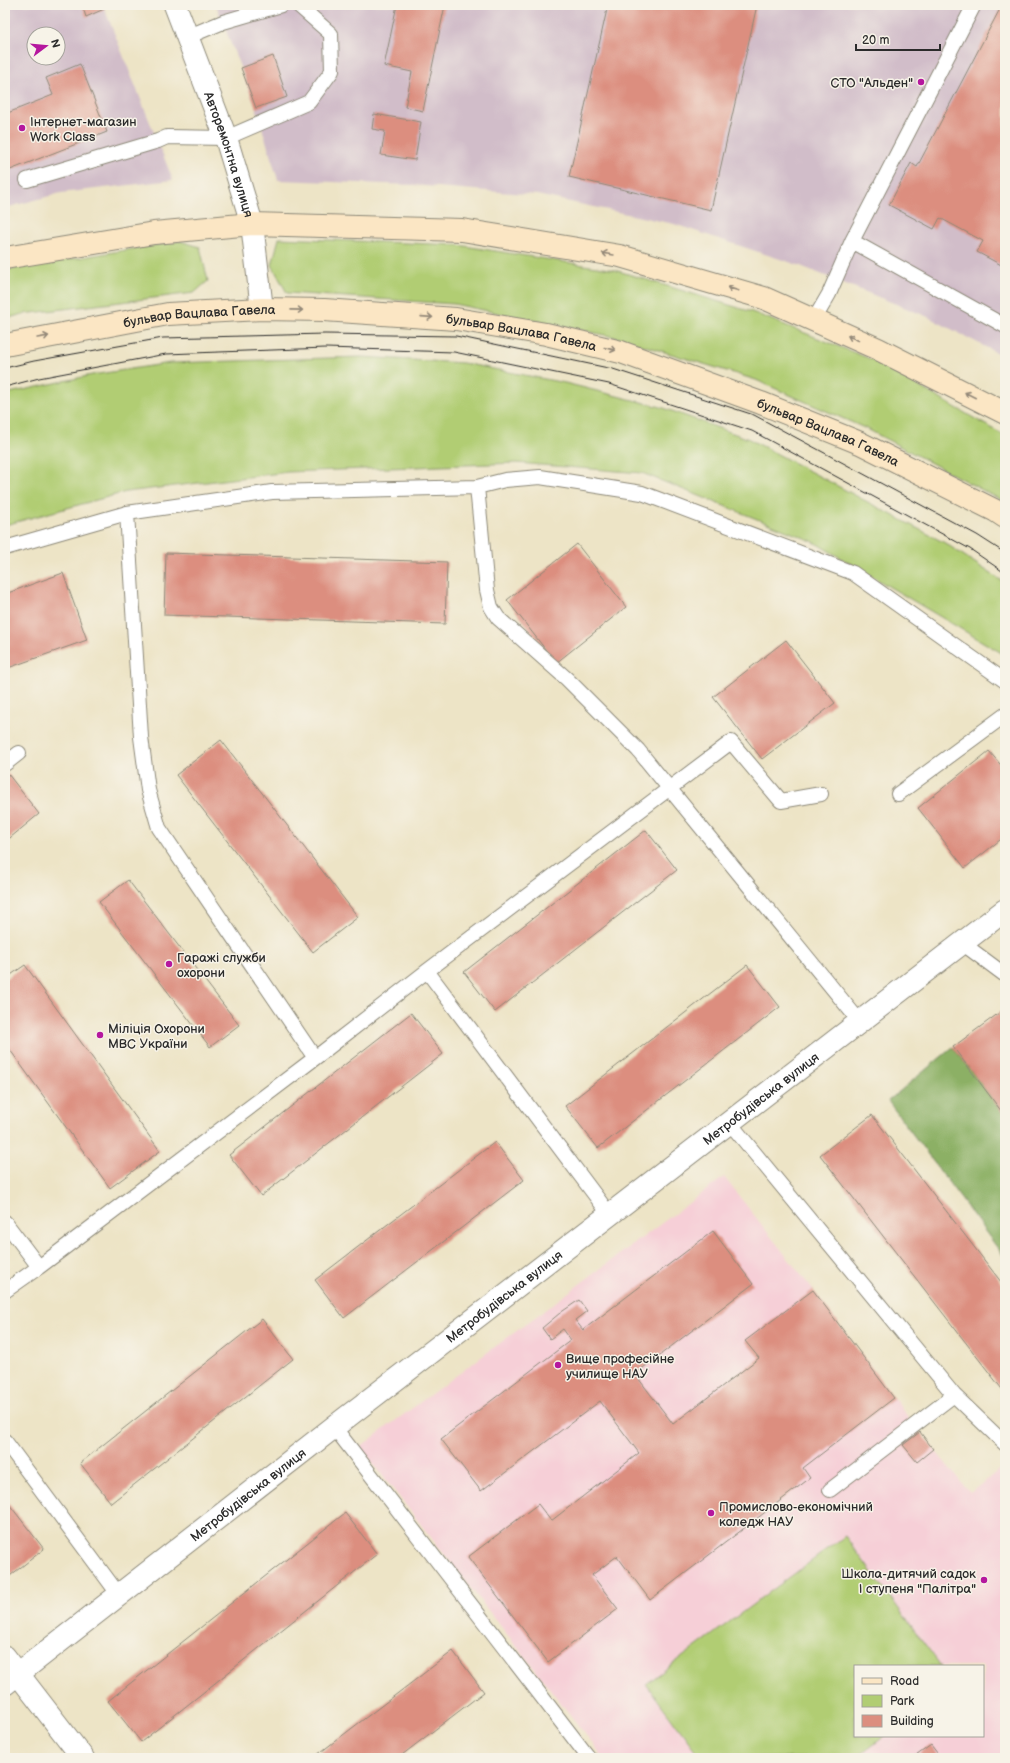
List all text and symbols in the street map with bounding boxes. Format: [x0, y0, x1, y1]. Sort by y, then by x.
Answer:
north arrow [26, 26, 66, 66]
scale bar [856, 26, 940, 52]
text: 20 m [862, 33, 889, 48]
text: N [48, 38, 63, 49]
place label: СТО "Альден" [831, 75, 913, 91]
marker: СТО "Альден" [916, 77, 926, 87]
street label: Авторемонтна вулиця [200, 89, 257, 219]
place label: Інтернет-магазин Work Class [30, 114, 137, 145]
marker: Інтернет-магазин Work Class [17, 123, 27, 133]
one-way arrow [602, 250, 615, 258]
one-way arrow [727, 285, 740, 292]
street label: бульвар Вацлава Гавела [122, 302, 276, 331]
one-way arrow [290, 306, 303, 314]
street label: бульвар Вацлава Гавела [446, 311, 598, 355]
one-way arrow [420, 314, 433, 321]
one-way arrow [36, 332, 49, 340]
one-way arrow [848, 334, 860, 341]
one-way arrow [603, 346, 616, 354]
one-way arrow [964, 391, 976, 398]
street label: бульвар Вацлава Гавела [755, 395, 902, 470]
place label: Гаражі служби охорони [177, 950, 266, 981]
marker: Гаражі служби охорони [164, 959, 174, 969]
place label: Міліція Охорони МВС України [108, 1021, 205, 1052]
marker: Міліція Охорони МВС України [95, 1030, 105, 1040]
street label: Метробудівська вулиця [700, 1049, 822, 1149]
street label: Метробудівська вулиця [443, 1247, 566, 1347]
place label: Вище професійне училище НАУ [566, 1351, 674, 1382]
marker: Вище професійне училище НАУ [553, 1360, 563, 1370]
street label: Метробудівська вулиця [187, 1445, 309, 1545]
place label: Промислово-економічний коледж НАУ [719, 1499, 873, 1530]
marker: Промислово-економічний коледж НАУ [706, 1508, 716, 1518]
place label: Школа-дитячий садок І ступеня "Палітра" [841, 1566, 976, 1597]
marker: Школа-дитячий садок І ступеня "Палітра" [979, 1575, 989, 1585]
legend [854, 1665, 984, 1737]
text: Road [890, 1674, 919, 1689]
text: Park [890, 1694, 914, 1709]
text: Building [890, 1714, 934, 1729]

